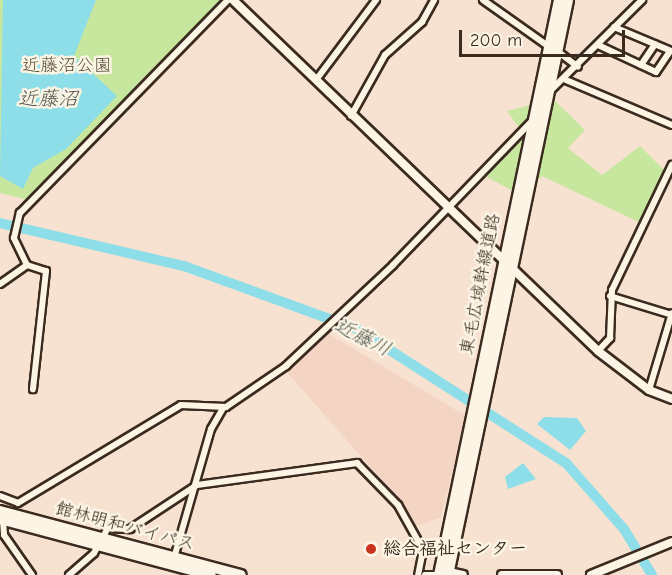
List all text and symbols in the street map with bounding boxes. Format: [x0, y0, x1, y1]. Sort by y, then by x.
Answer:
scale bar [462, 18, 628, 56]
text: 200 m [470, 30, 522, 51]
park label: 近藤沼公園 [22, 55, 112, 77]
water label: 近藤沼 [18, 86, 78, 110]
street label: 東毛広域幹線道路 [457, 211, 505, 357]
water label: 近藤川 [331, 313, 395, 361]
street label: 館林明和バイパス [53, 498, 197, 556]
place label: 総合福祉センター [383, 538, 527, 560]
marker: 総合福祉センター [364, 542, 378, 556]

